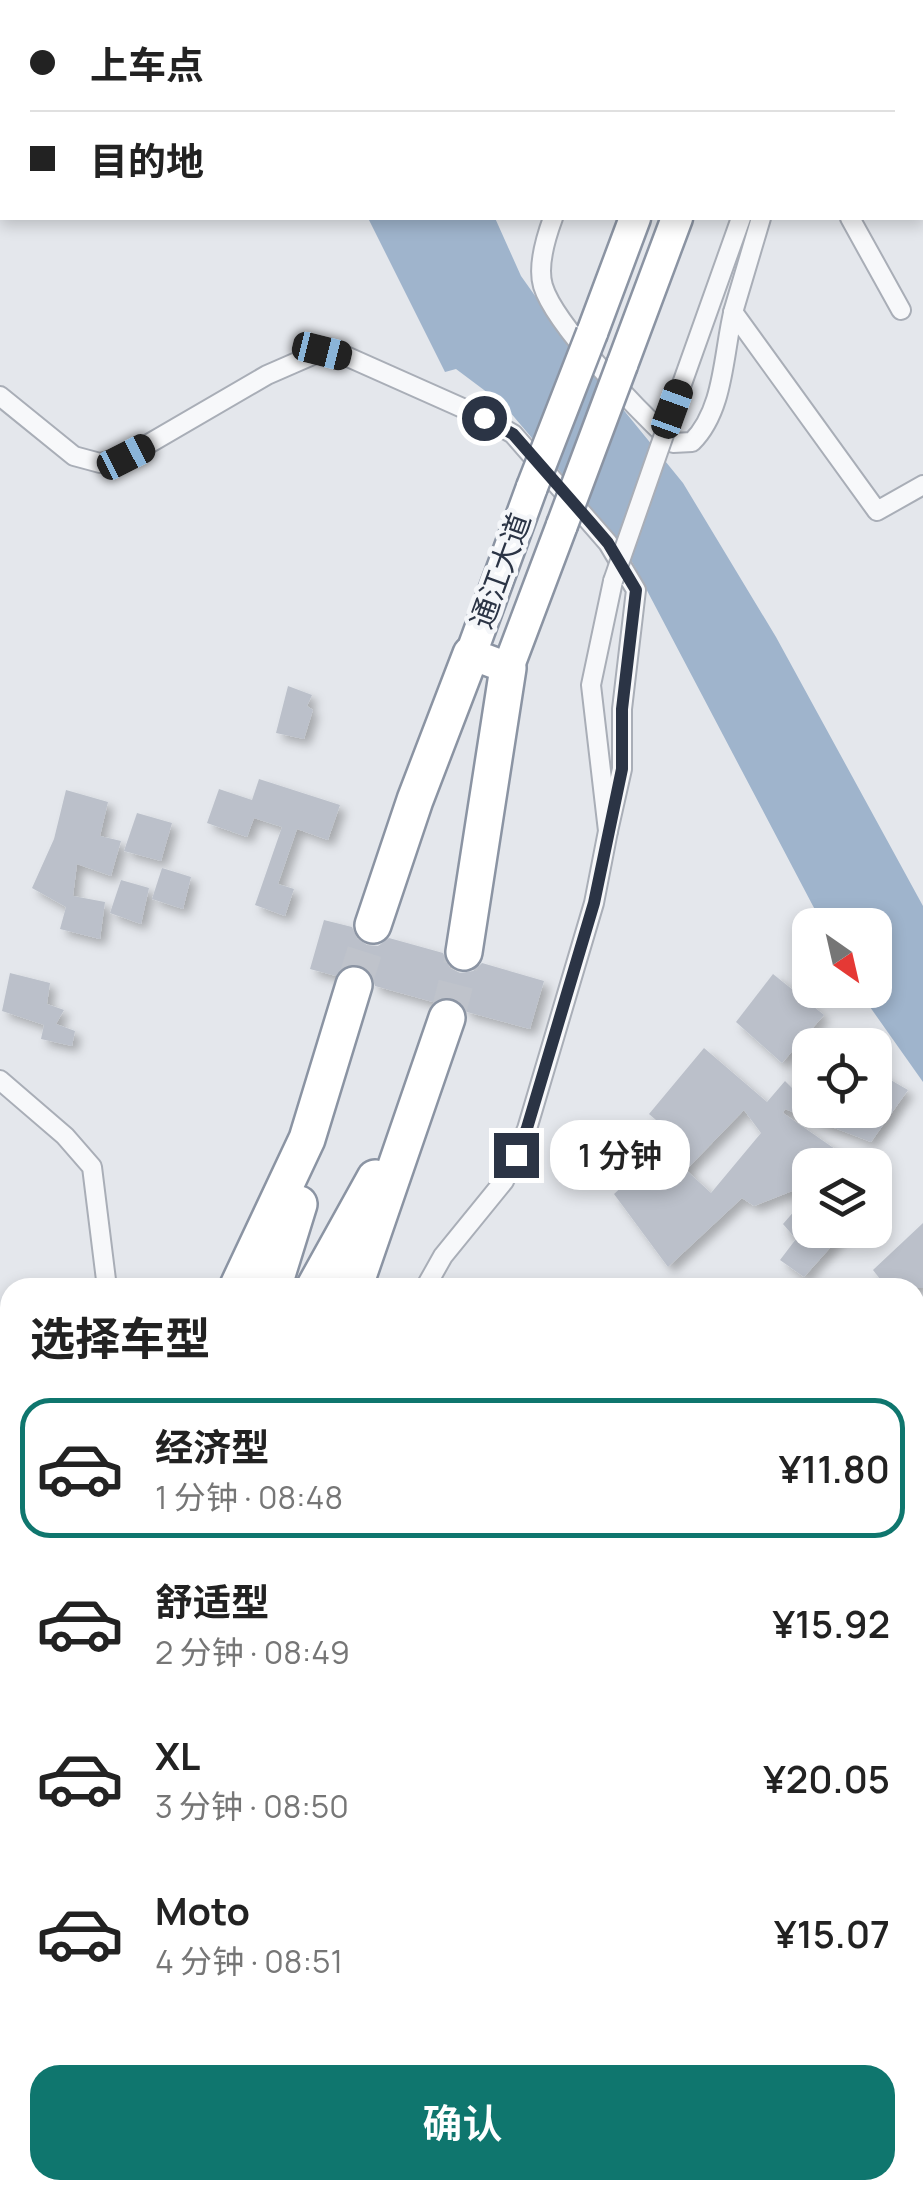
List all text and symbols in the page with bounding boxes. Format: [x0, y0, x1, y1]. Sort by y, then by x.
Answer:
text: 上车点 [90, 38, 204, 90]
text: 目的地 [90, 134, 204, 186]
car [289, 329, 355, 373]
car [648, 376, 696, 442]
route start [462, 396, 507, 441]
car [92, 430, 160, 484]
street label: 通江大道 [460, 507, 539, 634]
north arrow [792, 908, 892, 1008]
map controls [792, 908, 892, 1248]
button: locate [792, 1028, 892, 1128]
callout: 1 分钟 [551, 1120, 691, 1190]
route end [494, 1133, 539, 1178]
text: 1 分钟 [578, 1133, 662, 1177]
button: layers [792, 1148, 892, 1248]
text: 选择车型 [30, 1307, 210, 1369]
text: 经济型 [155, 1420, 269, 1472]
icon: car [35, 1423, 125, 1513]
text: ¥11.80 [779, 1442, 890, 1494]
text: 1 分钟 · 08:48 [155, 1475, 343, 1519]
text: 舒适型 [155, 1575, 269, 1627]
icon: car [35, 1578, 125, 1668]
text: ¥15.92 [772, 1597, 890, 1649]
text: 2 分钟 · 08:49 [155, 1630, 350, 1674]
text: XL [155, 1729, 200, 1781]
icon: car [35, 1733, 125, 1823]
text: ¥20.05 [763, 1752, 890, 1804]
text: 3 分钟 · 08:50 [155, 1784, 349, 1828]
text: Moto [155, 1884, 250, 1936]
icon: car [35, 1888, 125, 1978]
text: ¥15.07 [774, 1907, 890, 1959]
text: 4 分钟 · 08:51 [155, 1939, 343, 1983]
button: 确认 [30, 2065, 895, 2180]

